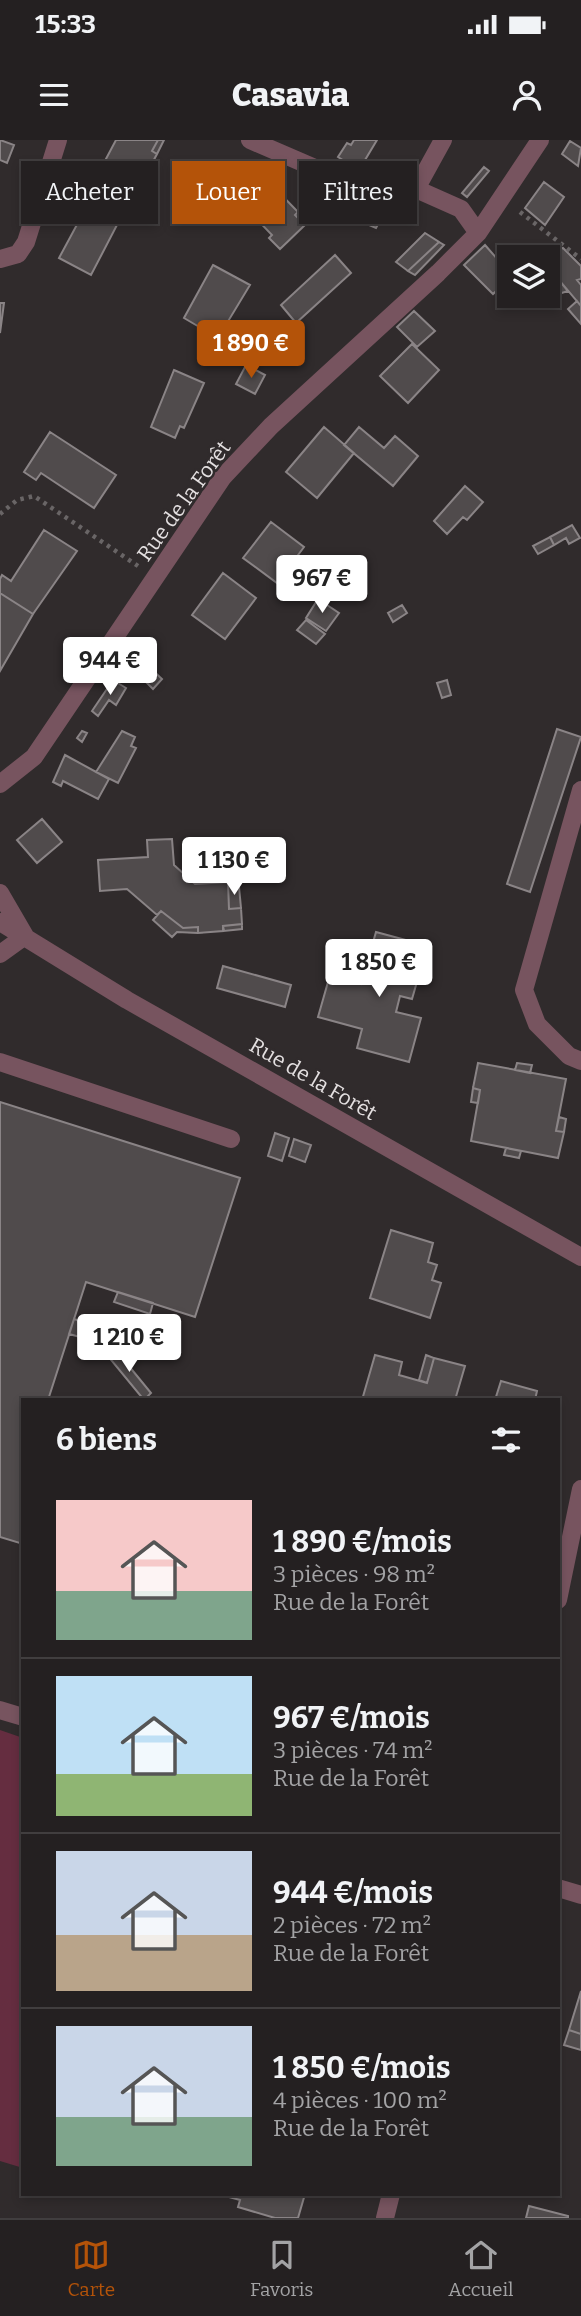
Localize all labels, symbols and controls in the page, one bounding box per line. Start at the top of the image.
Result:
text: 15:33 [35,9,96,40]
icon: menu [35,76,73,114]
text: Casavia [232,76,349,114]
icon: person [508,76,546,114]
chip: Acheter [21,161,158,224]
chip: Louer [172,161,285,224]
chip: Filtres [299,161,417,224]
map controls [497,245,560,308]
button: layers [497,245,560,308]
pin: 1 890 € [186,320,316,380]
text: 1 890 € [213,329,289,357]
street label: Rue de la Forêt [132,435,237,566]
pin: 967 € [273,556,371,615]
text: 967 € [292,564,352,592]
pin: 944 € [61,638,159,697]
text: 944 € [79,646,141,674]
pin: 1 130 € [169,838,299,897]
text: 1 130 € [198,846,270,874]
pin: 1 850 € [314,940,444,999]
text: 1 850 € [341,948,417,976]
street label: Rue de la Forêt [245,1032,382,1126]
pin: 1 210 € [64,1314,194,1374]
text: 1 210 € [93,1323,165,1351]
icon: filters [487,1421,525,1459]
text: 6 biens [56,1422,157,1458]
text: 1 890 €/mois [273,1524,452,1560]
icon: home [112,1528,196,1612]
text: 3 pièces · 98 m² [273,1560,435,1588]
text: Rue de la Forêt [273,1588,429,1616]
text: 967 €/mois [273,1700,430,1736]
icon: home [112,1704,196,1788]
text: 3 pièces · 74 m² [273,1736,432,1764]
text: Rue de la Forêt [273,1764,429,1792]
text: 944 €/mois [273,1875,433,1911]
icon: home [112,1879,196,1963]
text: 2 pièces · 72 m² [273,1911,431,1939]
text: Rue de la Forêt [273,1939,429,1967]
text: 1 850 €/mois [273,2050,450,2086]
icon: home [112,2054,196,2138]
text: 4 pièces · 100 m² [273,2086,447,2114]
text: Rue de la Forêt [273,2114,429,2142]
tab: Carte [67,2236,115,2301]
tab: Favoris [250,2236,313,2301]
tab: Accueil [448,2236,514,2301]

